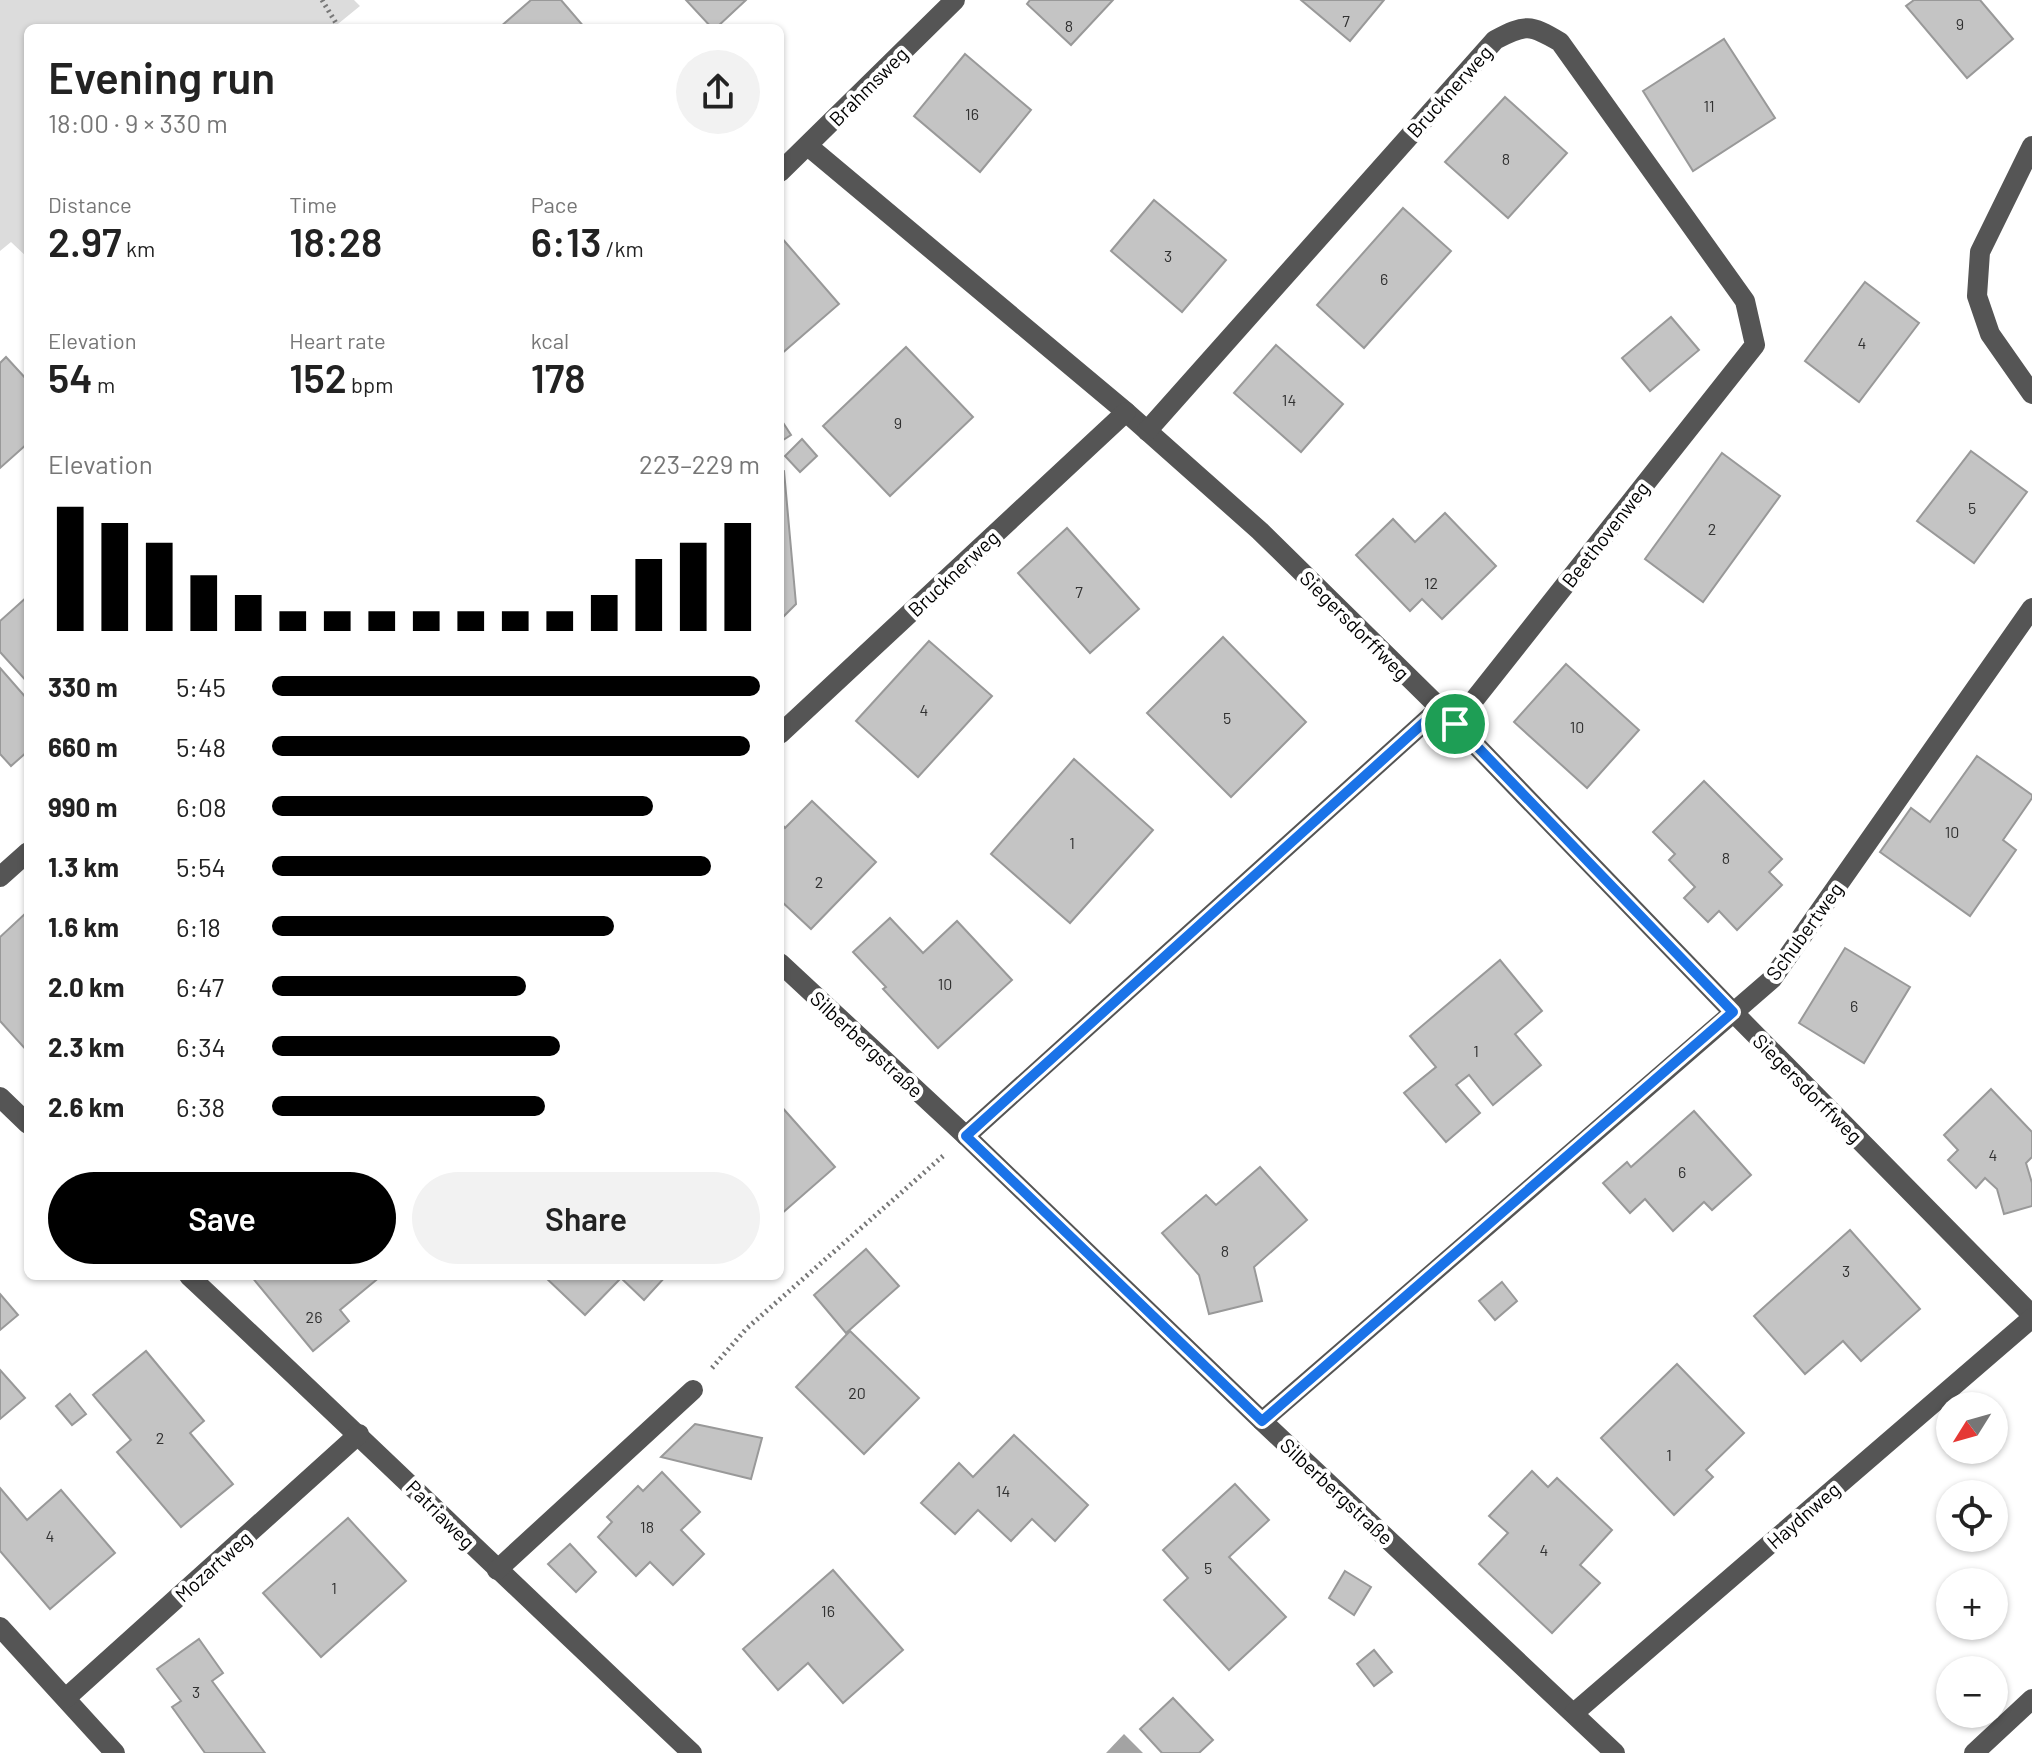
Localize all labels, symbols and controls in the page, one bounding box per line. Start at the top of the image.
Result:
house number: 7 [1342,11,1350,30]
house number: 9 [1956,14,1964,33]
house number: 8 [1065,16,1073,35]
street label: Brucknerweg [1401,40,1497,142]
street label: Brahmsweg [824,42,912,130]
text: Evening run [48,50,275,103]
button: share [676,50,760,134]
house number: 11 [1703,96,1715,115]
house number: 16 [965,104,979,123]
text: 18:00 · 9 × 330 m [48,107,228,138]
house number: 8 [1502,149,1510,168]
text: Distance [48,191,132,217]
text: Time [289,191,337,217]
text: Pace [531,191,578,217]
text: 2.97 [48,217,122,265]
text: 18:28 [289,217,382,265]
text: 6:13 [531,217,601,265]
text: km [122,235,155,261]
text: /km [601,235,644,261]
house number: 3 [1164,246,1172,265]
house number: 6 [1380,269,1388,288]
text: Elevation [48,327,137,353]
text: Heart rate [289,327,386,353]
text: kcal [531,327,569,353]
house number: 4 [1858,333,1866,352]
text: 54 [48,353,93,401]
text: 152 [289,353,347,401]
text: 178 [531,353,586,401]
text: m [93,371,115,397]
text: bpm [347,371,393,397]
house number: 14 [1282,390,1296,409]
house number: 9 [894,413,902,432]
text: Elevation [48,448,153,479]
text: 223–229 m [639,448,760,479]
street label: Beethovenweg [1556,476,1654,592]
house number: 5 [1968,498,1976,517]
house number: 2 [1708,519,1716,538]
street label: Brucknerweg [903,525,1003,621]
street label: Siegersdorffweg [1295,565,1415,685]
house number: 12 [1424,573,1438,592]
house number: 7 [1075,582,1083,601]
text: 330 m [48,671,118,702]
text: 5:45 [176,671,226,702]
pin [1421,690,1489,758]
house number: 4 [920,700,928,719]
icon: arrive [1433,702,1477,746]
house number: 5 [1223,708,1231,727]
house number: 10 [1570,717,1584,736]
text: 660 m [48,731,118,762]
text: 5:48 [176,731,226,762]
text: 990 m [48,791,117,822]
text: 6:08 [176,791,226,822]
house number: 10 [1945,822,1959,841]
house number: 1 [1069,833,1075,852]
house number: 8 [1722,848,1730,867]
text: 1.3 km [48,851,119,882]
text: 5:54 [176,851,226,882]
house number: 2 [815,872,823,891]
street label: Schubertweg [1760,877,1848,985]
text: 1.6 km [48,911,119,942]
text: 6:18 [176,911,221,942]
text: 2.0 km [48,971,125,1002]
text: 6:47 [176,971,224,1002]
house number: 10 [938,974,952,993]
street label: Silberbergstraße [806,986,928,1102]
house number: 6 [1850,996,1858,1015]
street label: Siegersdorffweg [1748,1028,1868,1148]
text: 2.3 km [48,1031,124,1062]
text: 6:34 [176,1031,226,1062]
house number: 1 [1473,1041,1479,1060]
text: 2.6 km [48,1091,124,1122]
text: 6:38 [176,1091,225,1122]
house number: 4 [1989,1145,1997,1164]
house number: 6 [1678,1162,1686,1181]
button: Save [48,1172,396,1264]
button: Share [412,1172,760,1264]
house number: 8 [1221,1241,1229,1260]
house number: 3 [1842,1261,1850,1280]
house number: 26 [306,1307,322,1326]
house number: 20 [848,1383,866,1402]
north arrow [1936,1392,2008,1464]
map controls [1936,1392,2008,1728]
house number: 2 [156,1428,164,1447]
street label: Silberbergstraße [1276,1433,1398,1549]
house number: 1 [1666,1445,1672,1464]
street label: Patriaweg [402,1475,480,1553]
street label: Haydnweg [1762,1477,1844,1553]
button: locate [1936,1480,2008,1552]
house number: 14 [996,1481,1010,1500]
house number: 18 [640,1517,654,1536]
street label: Mozartweg [170,1525,256,1607]
house number: 4 [46,1526,54,1545]
house number: 4 [1540,1540,1548,1559]
house number: 5 [1204,1558,1212,1577]
button: + [1936,1568,2008,1640]
house number: 1 [331,1578,337,1597]
house number: 16 [821,1601,835,1620]
button: − [1936,1656,2008,1728]
house number: 3 [192,1682,200,1701]

